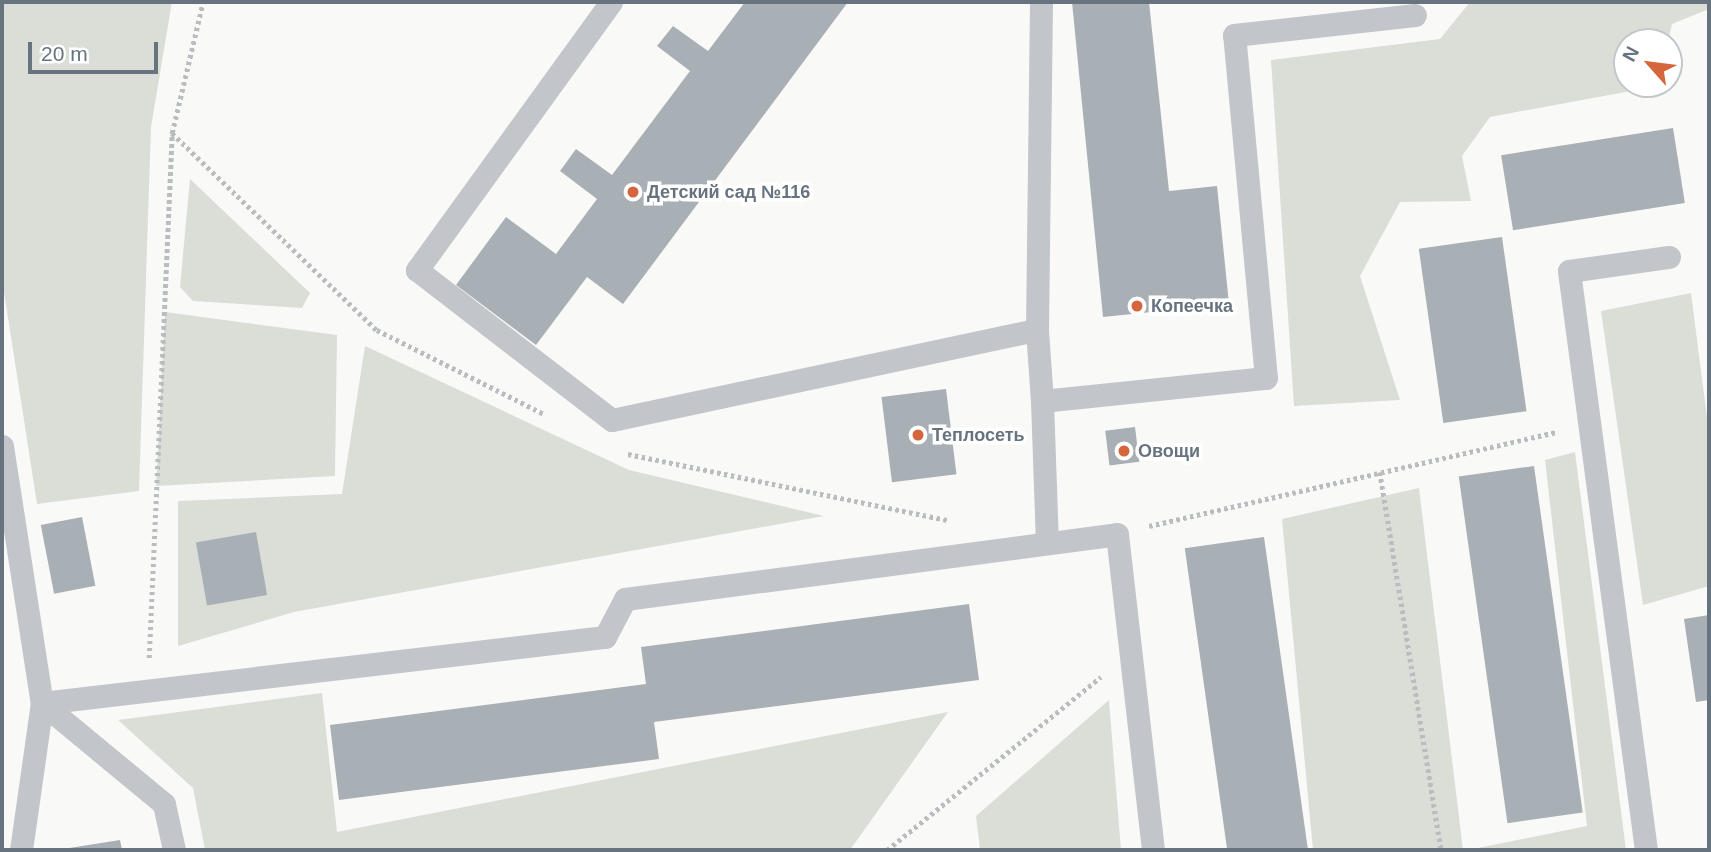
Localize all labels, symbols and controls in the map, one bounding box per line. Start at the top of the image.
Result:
scale bar [32,28,161,72]
north arrow [1613,28,1683,98]
text: 20 m [41,42,88,65]
text: N [1618,43,1643,65]
place label: Детский сад №116 [647,181,810,203]
marker: Детский сад №116 [625,184,641,200]
place label: Копеечка [1151,295,1233,317]
marker: Копеечка [1129,298,1145,314]
place label: Теплосеть [932,424,1025,446]
marker: Теплосеть [910,427,926,443]
place label: Овощи [1138,440,1200,462]
marker: Овощи [1116,443,1132,459]

